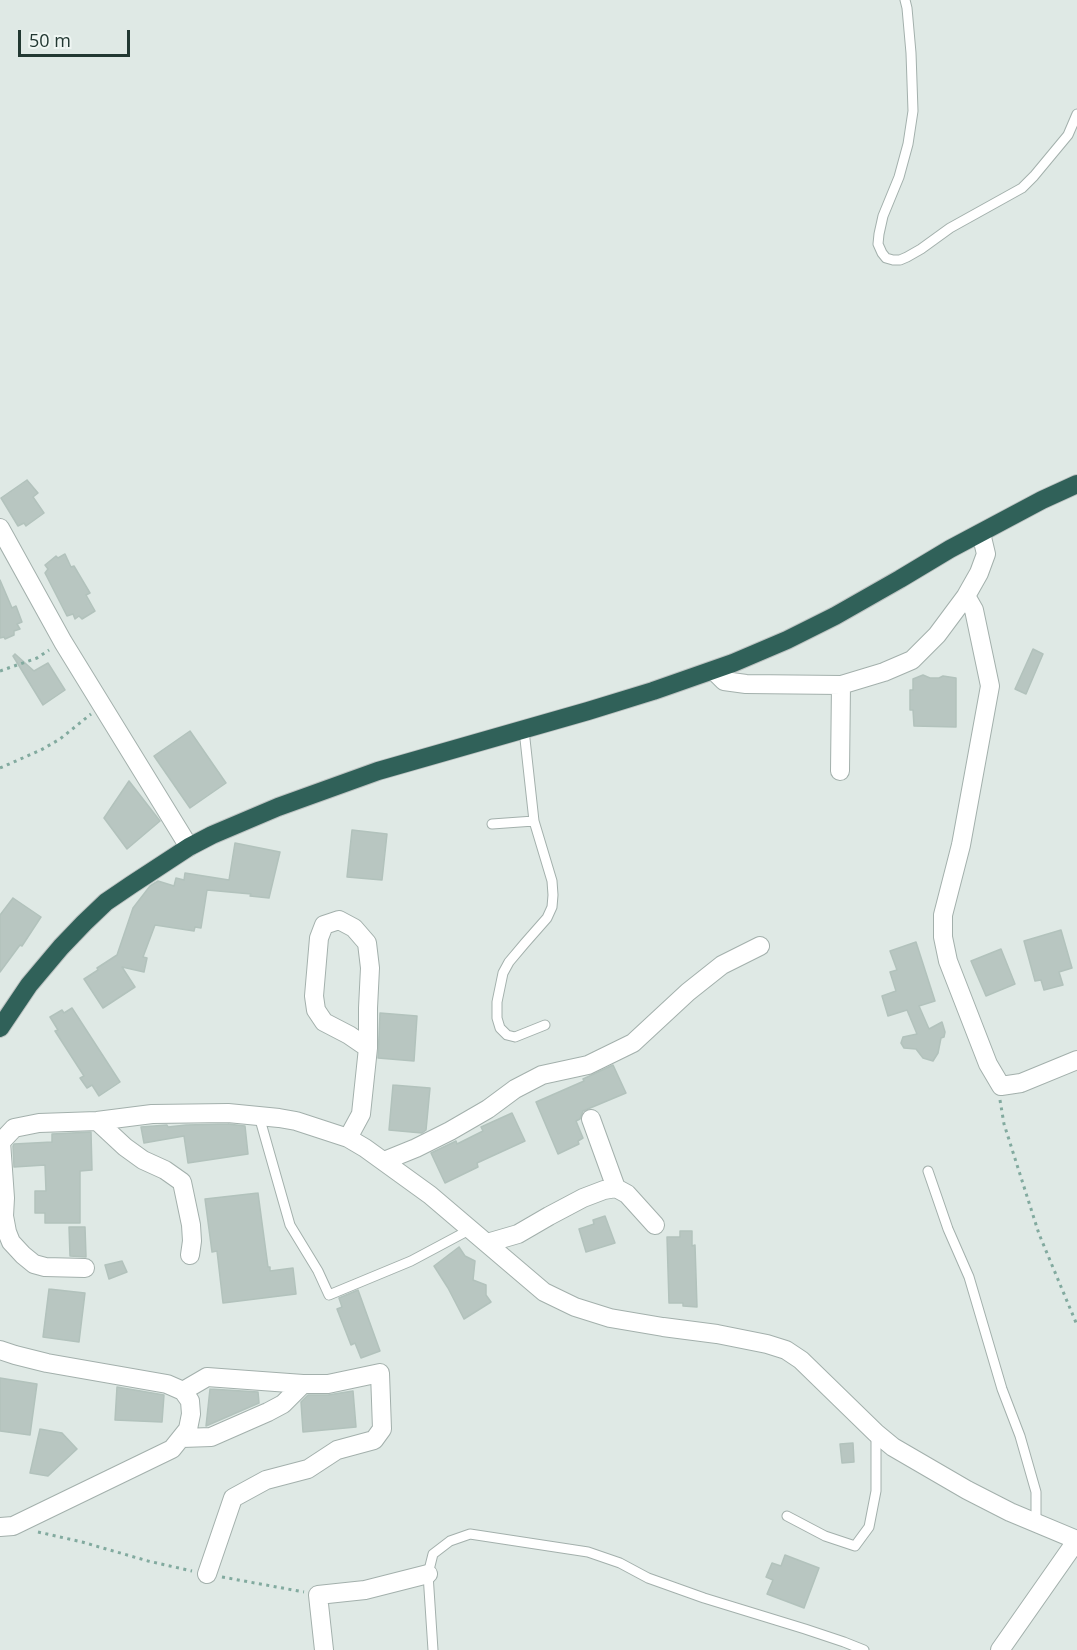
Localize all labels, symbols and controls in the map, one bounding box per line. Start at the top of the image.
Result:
scale bar [21,18,134,56]
text: 50 m [29,28,71,52]

